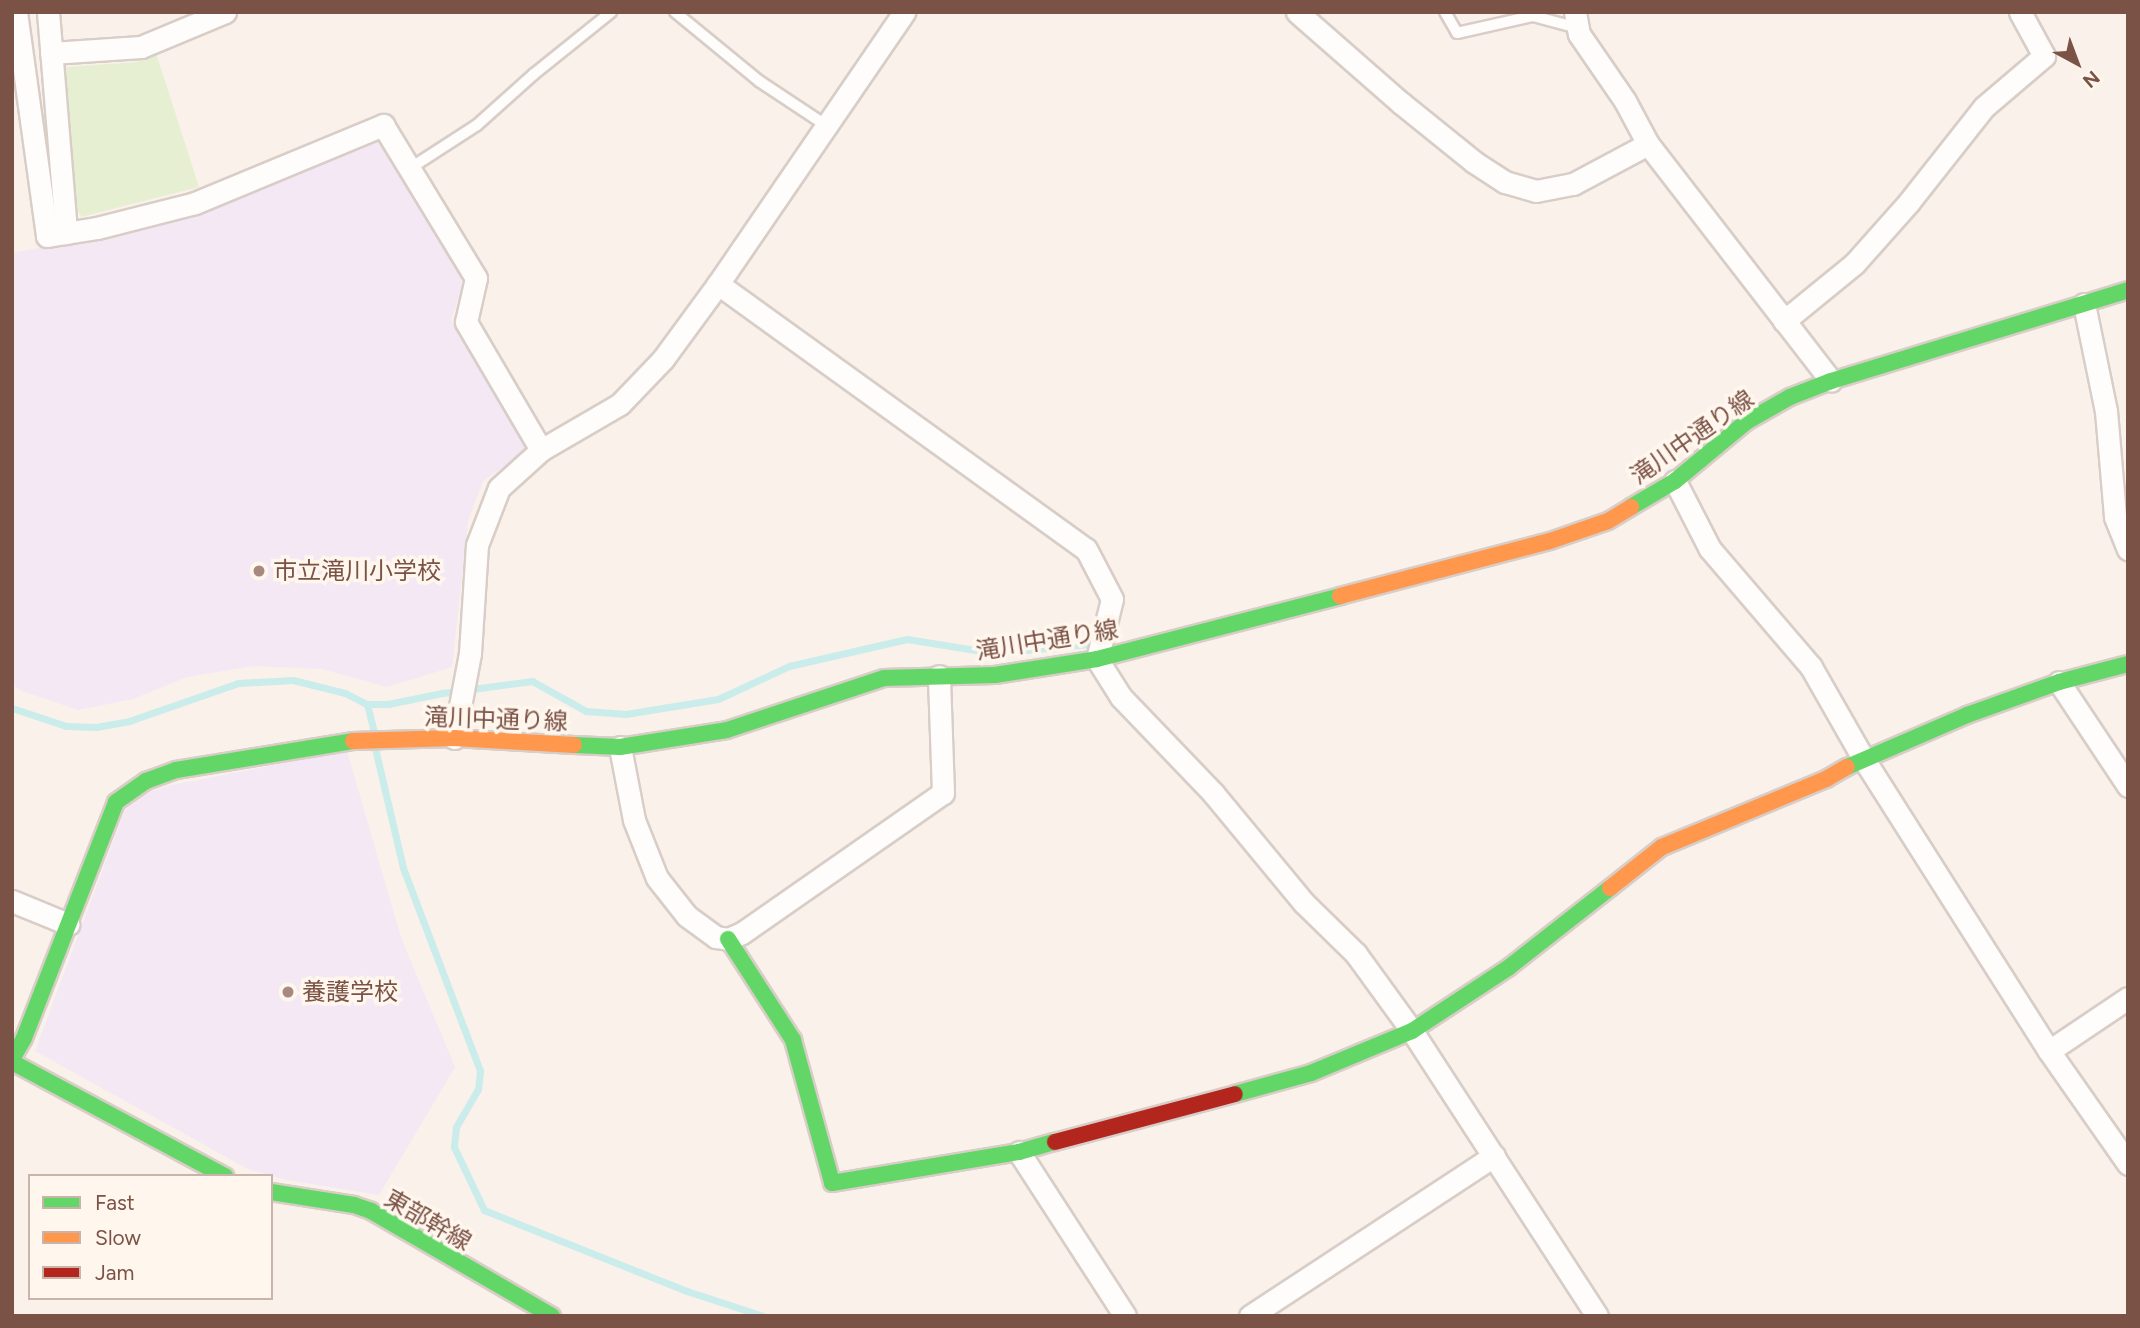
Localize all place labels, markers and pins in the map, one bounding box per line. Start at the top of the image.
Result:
place label: 市立滝川小学校 [273,557,441,585]
marker: 市立滝川小学校 [251,563,267,579]
place label: 養護学校 [302,978,398,1006]
marker: 養護学校 [280,984,296,1000]

